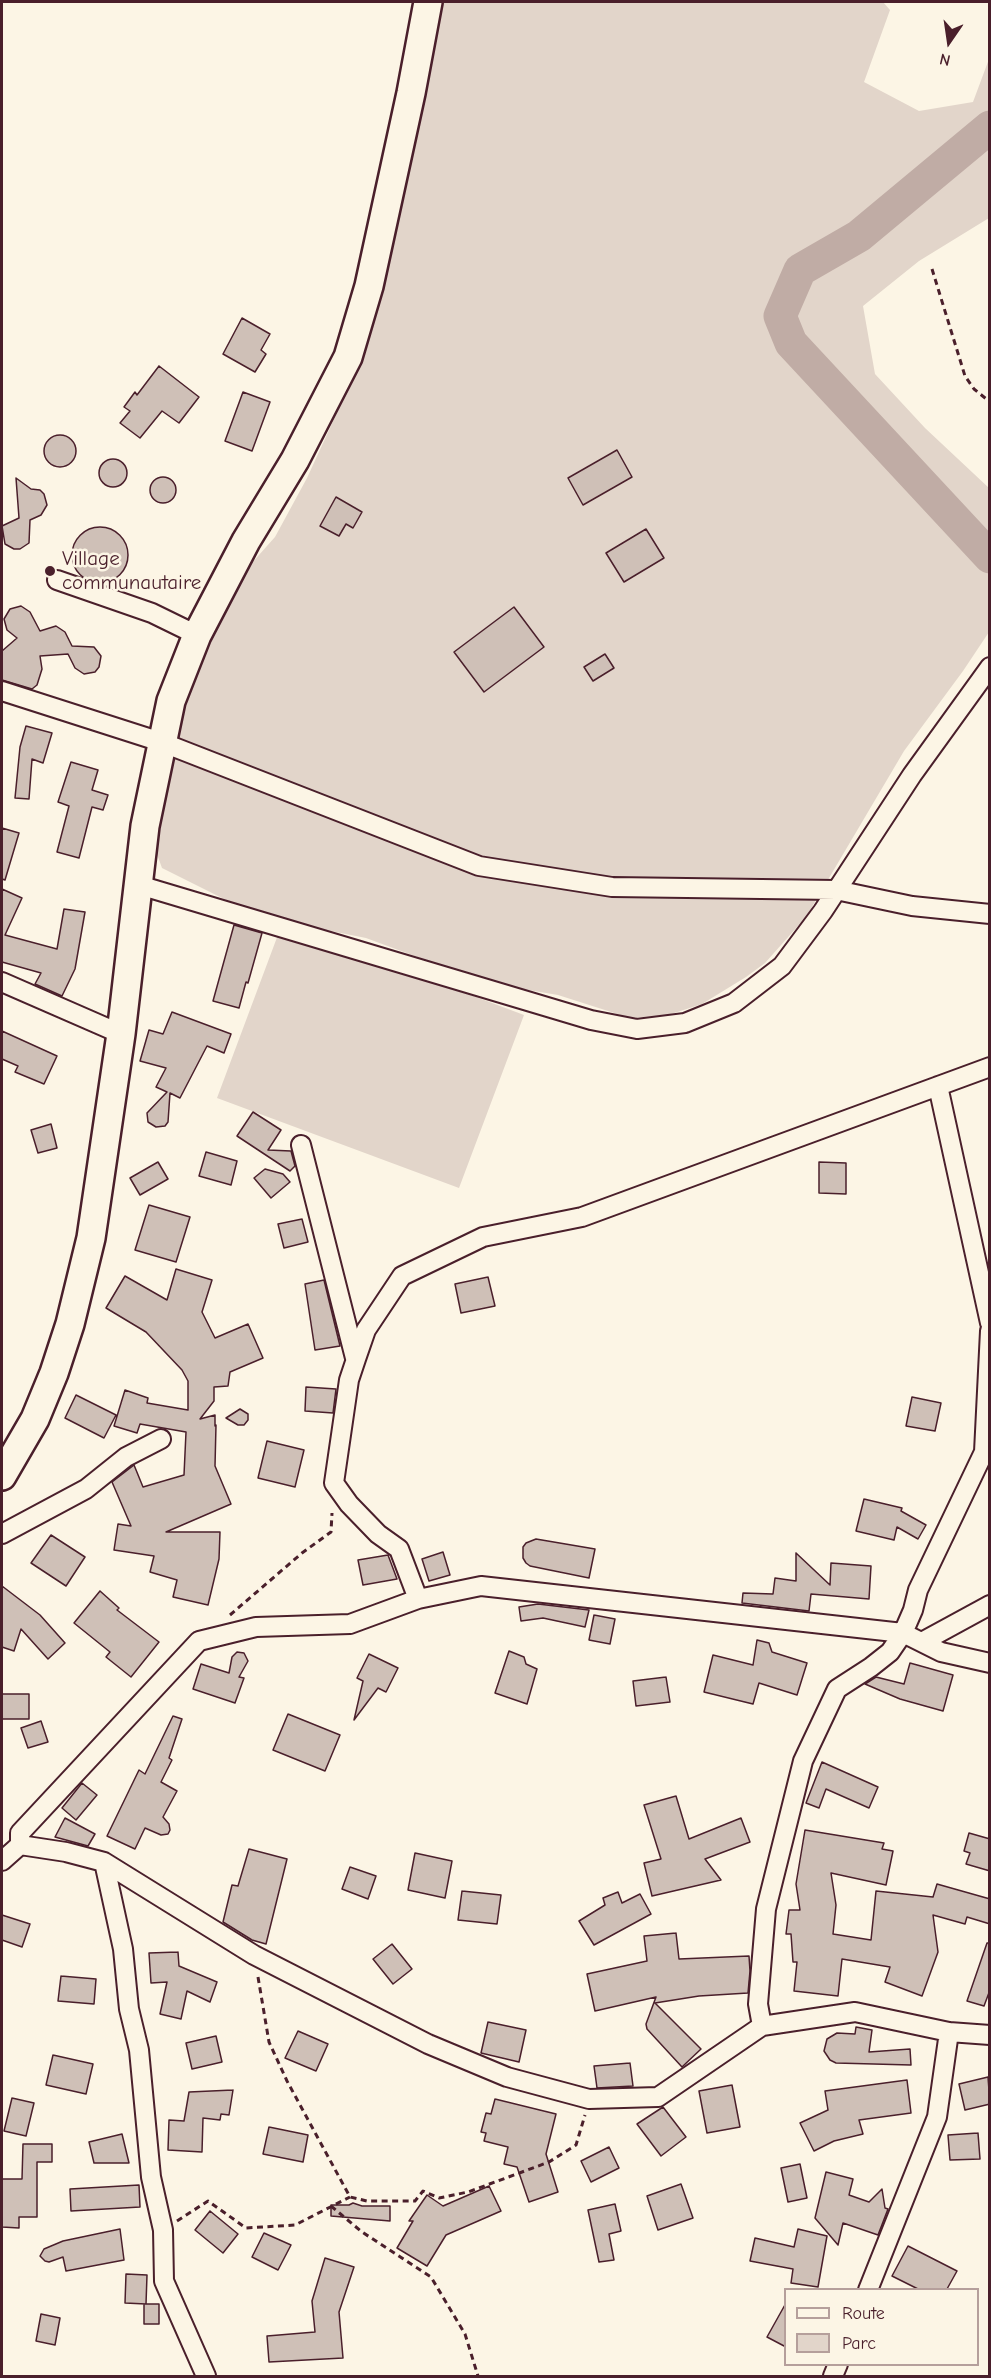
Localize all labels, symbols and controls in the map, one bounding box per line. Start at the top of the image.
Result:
north arrow [919,12,979,72]
text: N [938,50,952,69]
place label: Village communautaire [62,546,201,596]
marker: Village communautaire [43,564,57,578]
legend [784,2288,979,2366]
text: Route [842,2303,885,2324]
text: Parc [842,2333,876,2354]

